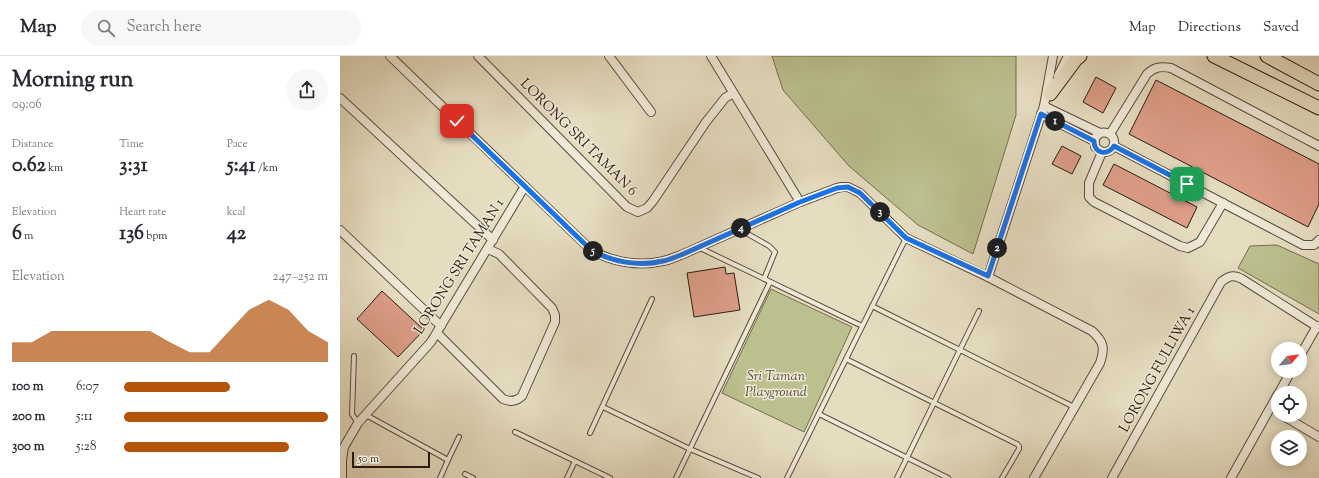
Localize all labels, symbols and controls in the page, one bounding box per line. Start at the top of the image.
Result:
search box [81,10,361,46]
text: Map [20,14,57,41]
icon: search [95,17,117,39]
text: Search here [127,17,202,38]
text: Map [1129,18,1156,38]
text: Directions [1178,18,1241,38]
text: Saved [1263,18,1299,38]
text: Morning run [12,65,134,97]
button: share [286,69,328,111]
street label: LORONG SRI TAMAN 6 [515,75,641,201]
text: 09:06 [12,96,42,114]
pin [440,104,474,138]
icon: check [446,110,468,132]
pin: 1 [1045,111,1065,131]
text: 1 [1053,113,1057,129]
text: Distance [12,136,53,152]
text: Time [119,136,144,152]
text: Pace [227,136,248,152]
text: 0.62 [12,152,46,181]
text: 3:31 [119,152,148,181]
text: 5:41 [227,152,256,181]
text: km [46,160,63,176]
text: /km [256,160,278,176]
pin [1170,167,1204,201]
icon: arrive [1176,173,1198,195]
street label: LORONG SRI TAMAN 1 [410,195,510,339]
pin: 3 [870,202,890,222]
text: Elevation [12,204,57,220]
text: Heart rate [119,204,166,220]
text: kcal [227,204,246,220]
text: 3 [878,204,882,220]
pin: 4 [731,218,751,238]
text: 6 [12,220,22,249]
text: 136 [119,220,144,249]
text: 42 [227,220,246,249]
text: 4 [738,220,744,236]
text: m [22,228,33,244]
text: bpm [144,228,167,244]
pin: 2 [987,238,1007,258]
text: 2 [994,240,1000,256]
pin: 5 [583,241,603,261]
text: 5 [591,243,595,259]
text: Elevation [12,268,65,286]
text: 247–252 m [273,268,328,286]
street label: LORONG FULLIWA 1 [1115,303,1201,436]
north arrow [1271,342,1307,378]
map controls [1271,342,1307,466]
park label: Sri Taman Playground [745,367,807,403]
text: 100 m [12,378,44,396]
text: 6:07 [76,378,99,396]
button: locate [1271,386,1307,422]
text: 200 m [12,408,45,426]
text: 5:11 [76,408,93,426]
button: layers [1271,430,1307,466]
text: 300 m [12,438,44,456]
text: 5:28 [76,438,96,456]
scale bar [352,450,430,469]
text: 50 m [358,451,379,467]

